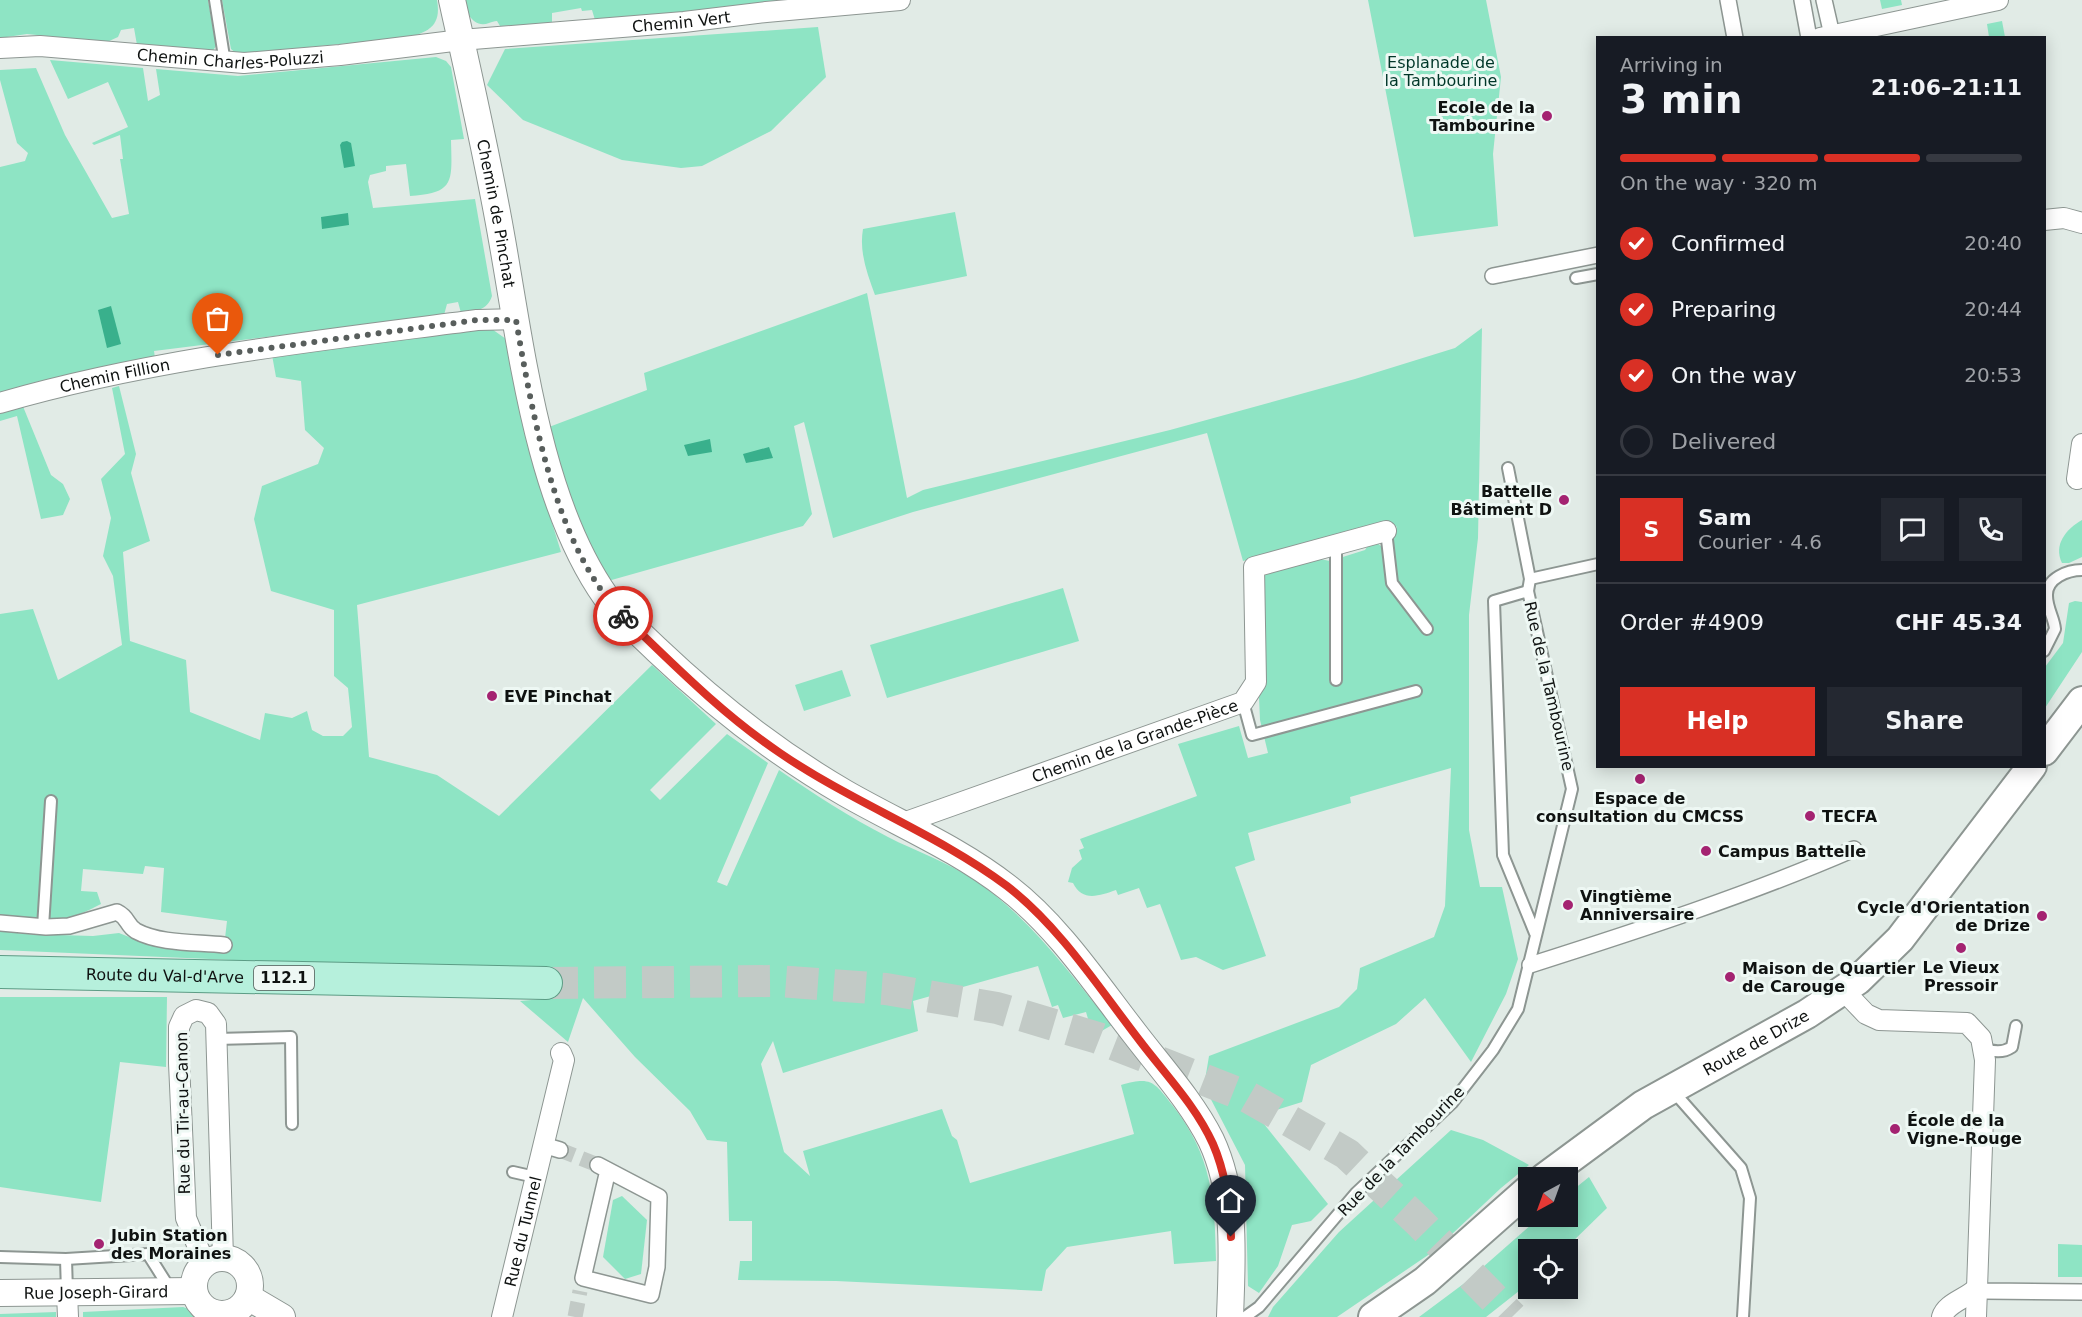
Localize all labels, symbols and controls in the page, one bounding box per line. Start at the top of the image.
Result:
street label: Chemin Vert [631,7,731,36]
street label: Chemin Charles-Poluzzi [136,45,324,73]
park label: Esplanade de la Tambourine [1385,53,1497,90]
text: Arriving in [1620,53,1723,77]
text: 21:06–21:11 [1871,75,2022,100]
text: 3 min [1620,77,1742,122]
place label: Ecole de la Tambourine [1429,98,1535,135]
marker: Ecole de la Tambourine [1540,109,1554,123]
street label: Chemin de Pinchat [473,137,519,289]
text: On the way · 320 m [1620,171,1818,195]
icon: check [1620,227,1653,260]
text: Confirmed [1671,231,1785,256]
text: 20:40 [1964,231,2022,255]
pin [192,293,243,355]
icon: check [1620,293,1653,326]
text: Preparing [1671,297,1777,322]
text: 20:44 [1964,297,2022,321]
icon: bag [201,302,234,335]
street label: Chemin Fillion [58,354,171,396]
icon: check [1620,359,1653,392]
text: On the way [1671,363,1797,388]
text: 20:53 [1964,363,2022,387]
text: Delivered [1671,429,1776,454]
place label: Battelle Bâtiment D [1450,482,1552,519]
marker: Battelle Bâtiment D [1557,493,1571,507]
button: chat [1881,498,1944,561]
button: phone [1959,498,2022,561]
text: Sam [1698,505,1752,530]
text: S [1644,517,1659,542]
text: Courier · 4.6 [1698,530,1822,554]
courier [593,586,653,646]
street label: Rue de la Tambourine [1520,599,1578,773]
icon: bike [607,600,640,633]
text: Order #4909 [1620,610,1764,635]
text: CHF 45.34 [1895,610,2022,635]
place label: EVE Pinchat [504,687,612,706]
button: Help [1620,687,1815,756]
button: Share [1827,687,2022,756]
marker: EVE Pinchat [485,689,499,703]
street label: Chemin de la Grande-Pièce [1029,695,1241,786]
marker: Espace de consultation du CMCSS [1633,772,1647,786]
place label: Espace de consultation du CMCSS [1536,789,1744,826]
place label: TECFA [1822,807,1878,826]
marker: TECFA [1803,809,1817,823]
place label: Campus Battelle [1718,842,1866,861]
marker: Campus Battelle [1699,844,1713,858]
place label: Vingtième Anniversaire [1580,887,1695,924]
marker: Vingtième Anniversaire [1561,898,1575,912]
place label: Cycle d'Orientation de Drize [1857,898,2030,935]
marker: Cycle d'Orientation de Drize [2035,909,2049,923]
marker: Le Vieux Pressoir [1954,941,1968,955]
place label: Le Vieux Pressoir [1923,958,2000,995]
place label: Maison de Quartier de Carouge [1742,959,1915,996]
street label: Route du Val-d'Arve [86,964,244,986]
road number: 112.1 [254,966,314,990]
marker: Maison de Quartier de Carouge [1723,970,1737,984]
street label: Route de Drize [1699,1005,1812,1079]
street label: Rue du Tir-au-Canon [172,1032,194,1194]
street label: Rue de la Tambourine [1334,1082,1468,1220]
place label: École de la Vigne-Rouge [1907,1111,2022,1148]
marker: École de la Vigne-Rouge [1888,1122,1902,1136]
north arrow [1518,1167,1578,1227]
map controls [1518,1167,1578,1299]
street label: Rue du Tunnel [500,1174,545,1289]
pin [1205,1175,1256,1237]
icon: home [1214,1184,1247,1217]
place label: Jubin Station des Moraines [110,1226,231,1263]
marker: Jubin Station des Moraines [92,1237,106,1251]
button: locate [1518,1239,1578,1299]
street label: Rue Joseph-Girard [24,1282,168,1302]

